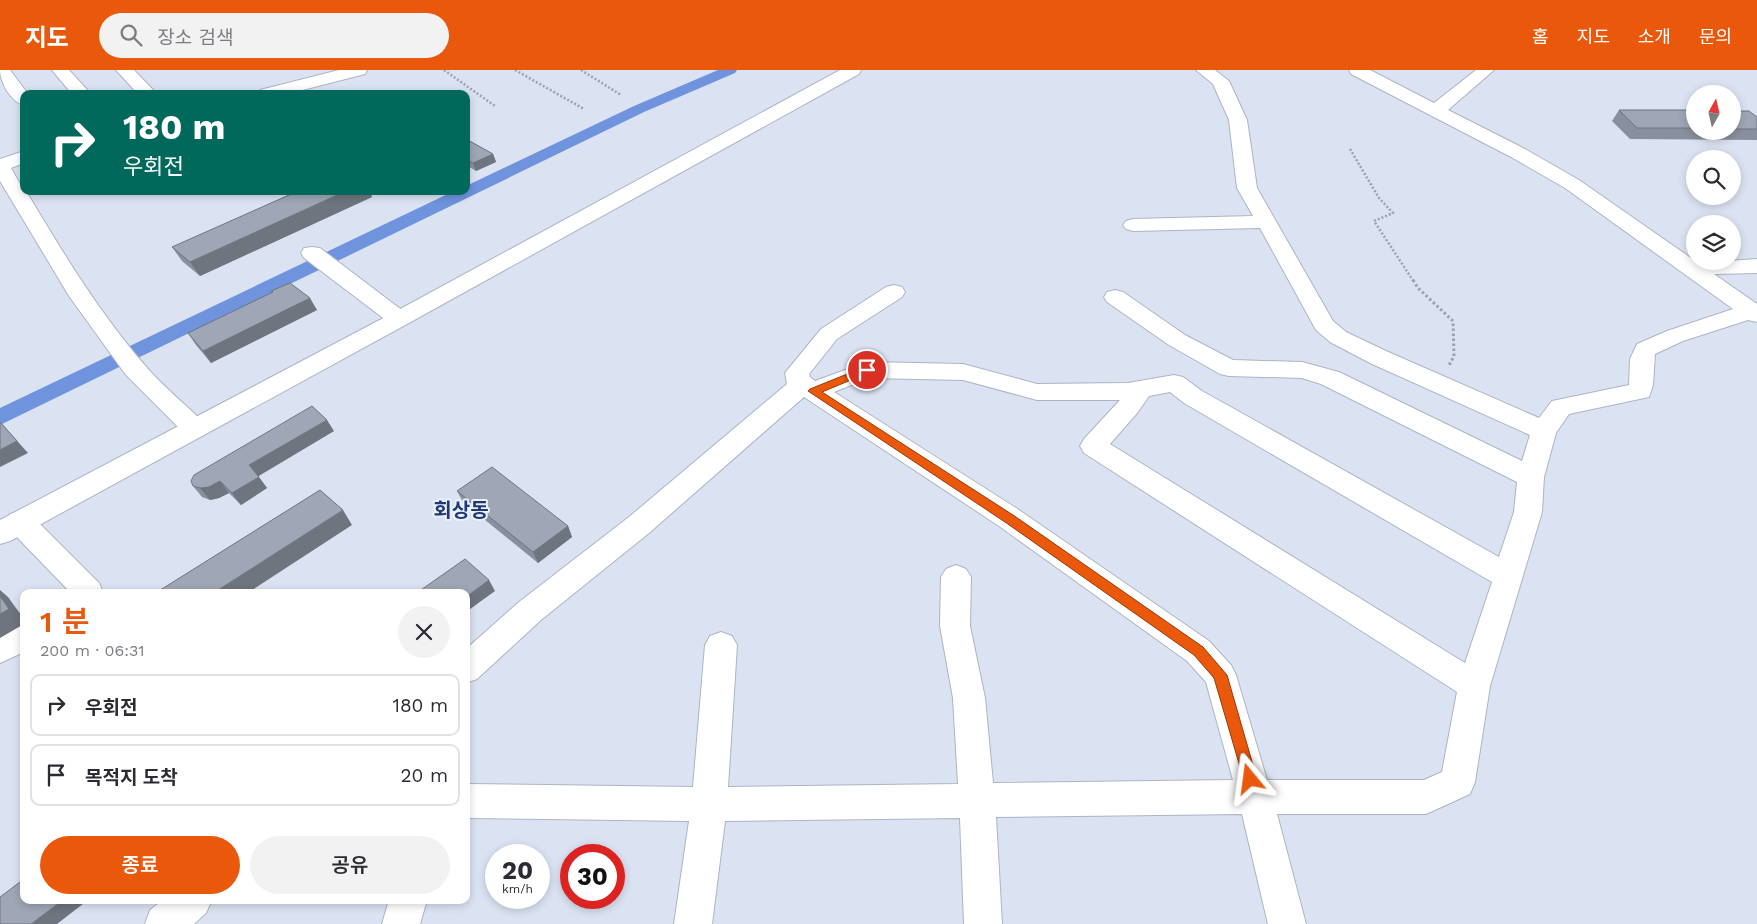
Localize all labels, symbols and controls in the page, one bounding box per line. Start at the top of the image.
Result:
search box [99,13,449,58]
icon: search [117,21,145,49]
text: 지도 [25,24,69,52]
text: 장소 검색 [157,26,234,49]
text: 홈 [1532,26,1549,47]
text: 지도 [1577,26,1610,47]
text: 소개 [1638,26,1671,47]
text: 문의 [1699,26,1732,47]
north arrow [1686,85,1741,140]
map controls [1686,85,1741,270]
text: 180 m [123,106,226,148]
icon: right [40,110,105,175]
button: search [1686,150,1741,205]
text: 우회전 [123,154,184,179]
button: layers [1686,215,1741,270]
pin [846,349,888,391]
icon: arrive [853,356,881,384]
district label: 회상동 [433,498,489,522]
text: 1 분 [40,604,89,639]
button: close [398,606,450,658]
text: 200 m · 06:31 [40,641,144,660]
icon: right [42,691,70,719]
text: 180 m [392,694,448,717]
text: 우회전 [85,696,137,719]
position arrow [1223,752,1275,804]
icon: arrive [42,761,70,789]
text: 20 m [401,764,448,787]
text: 목적지 도착 [85,766,178,789]
button: 종료 [40,836,240,894]
button: 공유 [250,836,450,894]
speed limit sign: 30 [560,844,625,909]
text: 20 [502,856,533,885]
text: km/h [502,882,533,896]

